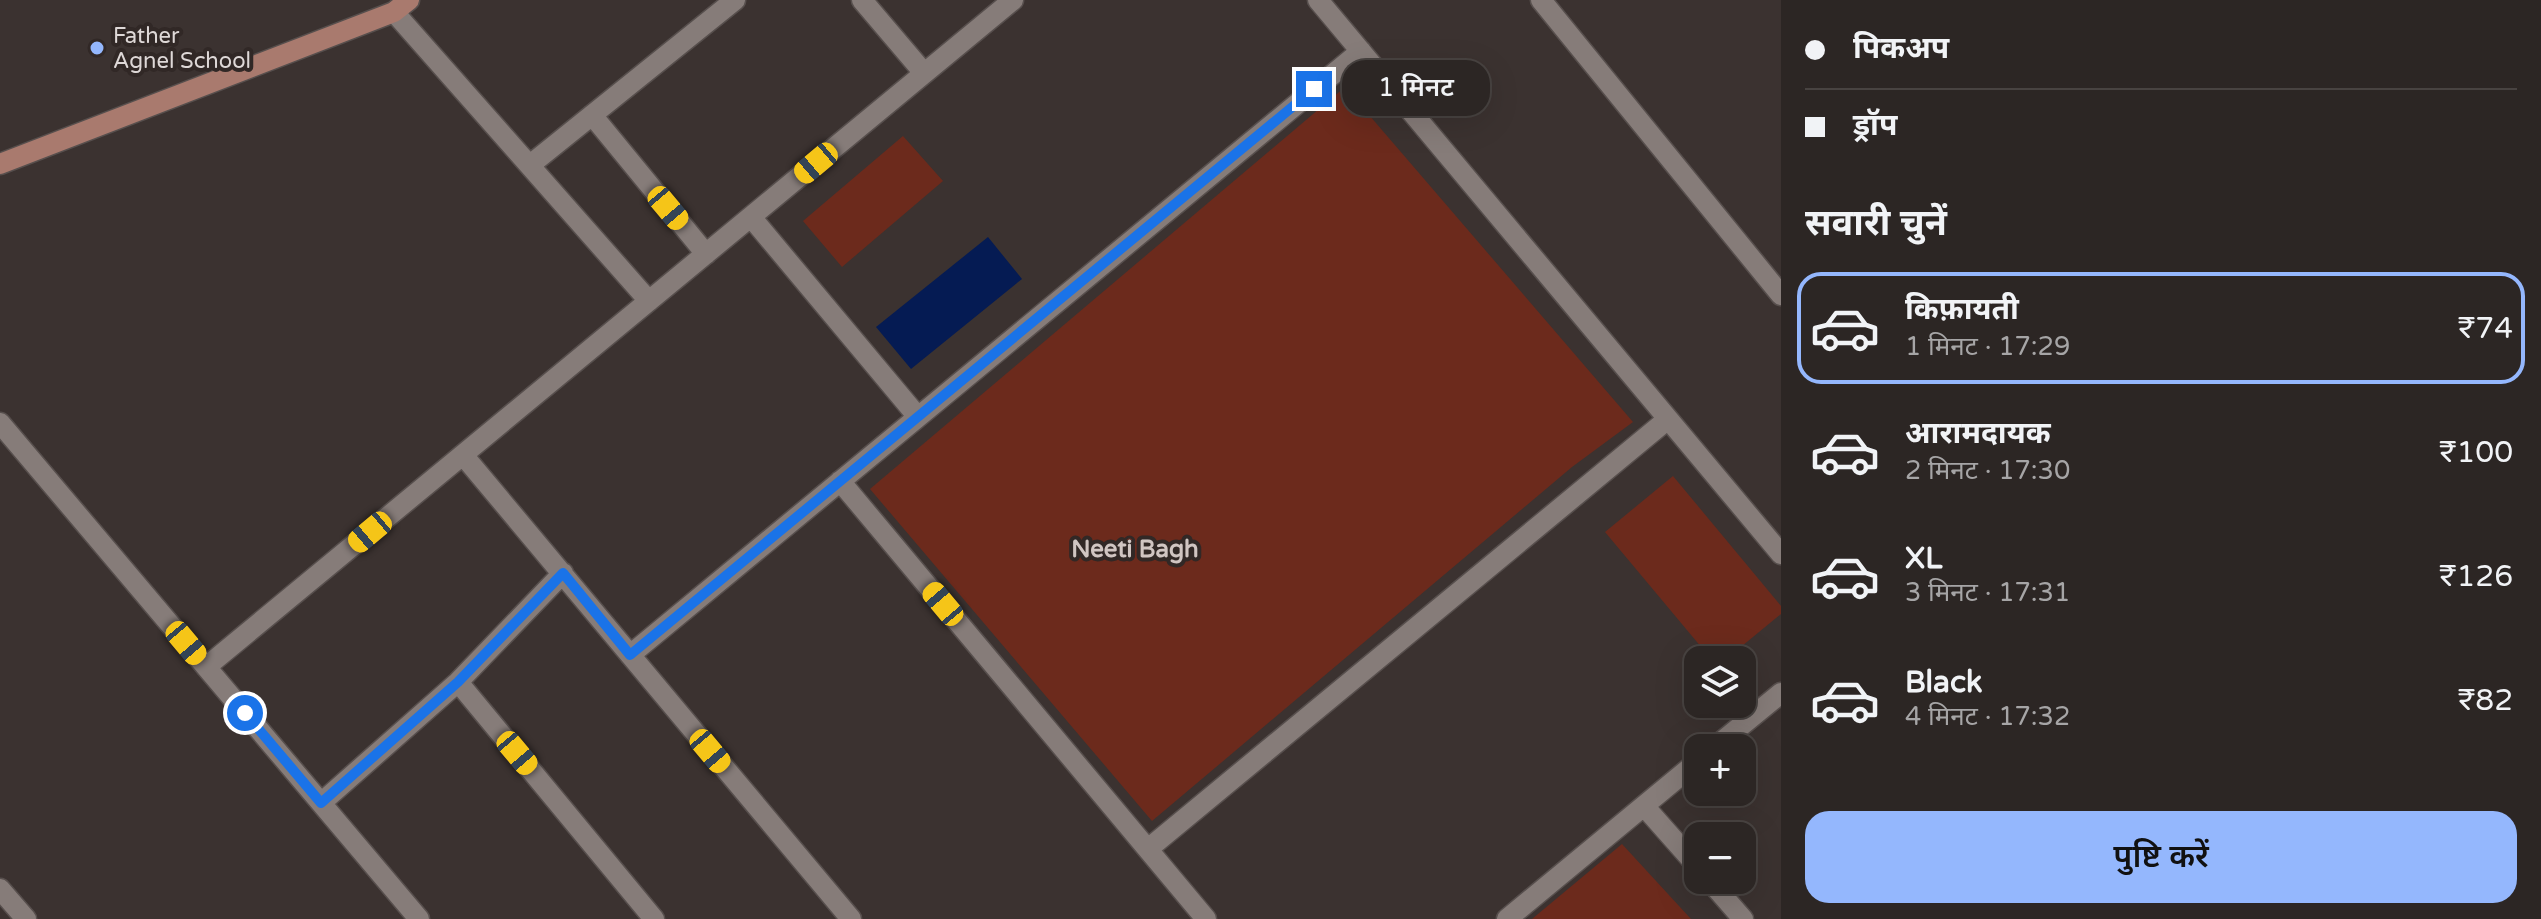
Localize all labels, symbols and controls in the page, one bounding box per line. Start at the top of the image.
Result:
place label: Father Agnel School [113,23,251,74]
text: पिकअप [1853,30,1949,67]
marker: Father Agnel School [88,39,106,57]
callout: 1 मिनट [1342,61,1490,117]
route end [1296,71,1332,107]
text: 1 मिनट [1378,72,1454,103]
text: ड्रॉप [1853,107,1897,144]
car [790,138,842,188]
car [643,182,693,234]
text: सवारी चुनें [1805,202,1947,245]
text: किफ़ायती [1905,291,2019,328]
icon: car [1809,292,1881,364]
text: ₹74 [2458,310,2513,347]
text: 1 मिनट · 17:29 [1905,331,2070,362]
text: आरामदायक [1905,415,2051,452]
icon: car [1809,416,1881,488]
text: ₹100 [2439,434,2513,471]
text: 2 मिनट · 17:30 [1905,455,2070,486]
car [344,507,396,557]
district label: Neeti Bagh [1071,535,1199,564]
icon: car [1809,540,1881,612]
text: XL [1905,540,1942,577]
text: ₹126 [2439,558,2513,595]
text: 3 मिनट · 17:31 [1905,577,2070,608]
car [918,578,968,630]
car [161,617,211,669]
map controls [1684,646,1756,894]
button: layers [1684,646,1756,718]
icon: car [1809,664,1881,736]
text: Black [1905,664,1982,701]
text: ₹82 [2458,682,2513,719]
route start [227,695,263,731]
text: 4 मिनट · 17:32 [1905,701,2070,732]
car [685,725,735,777]
car [492,727,542,779]
button: + [1684,734,1756,806]
button: पुष्टि करें [1805,811,2517,903]
button: − [1684,822,1756,894]

